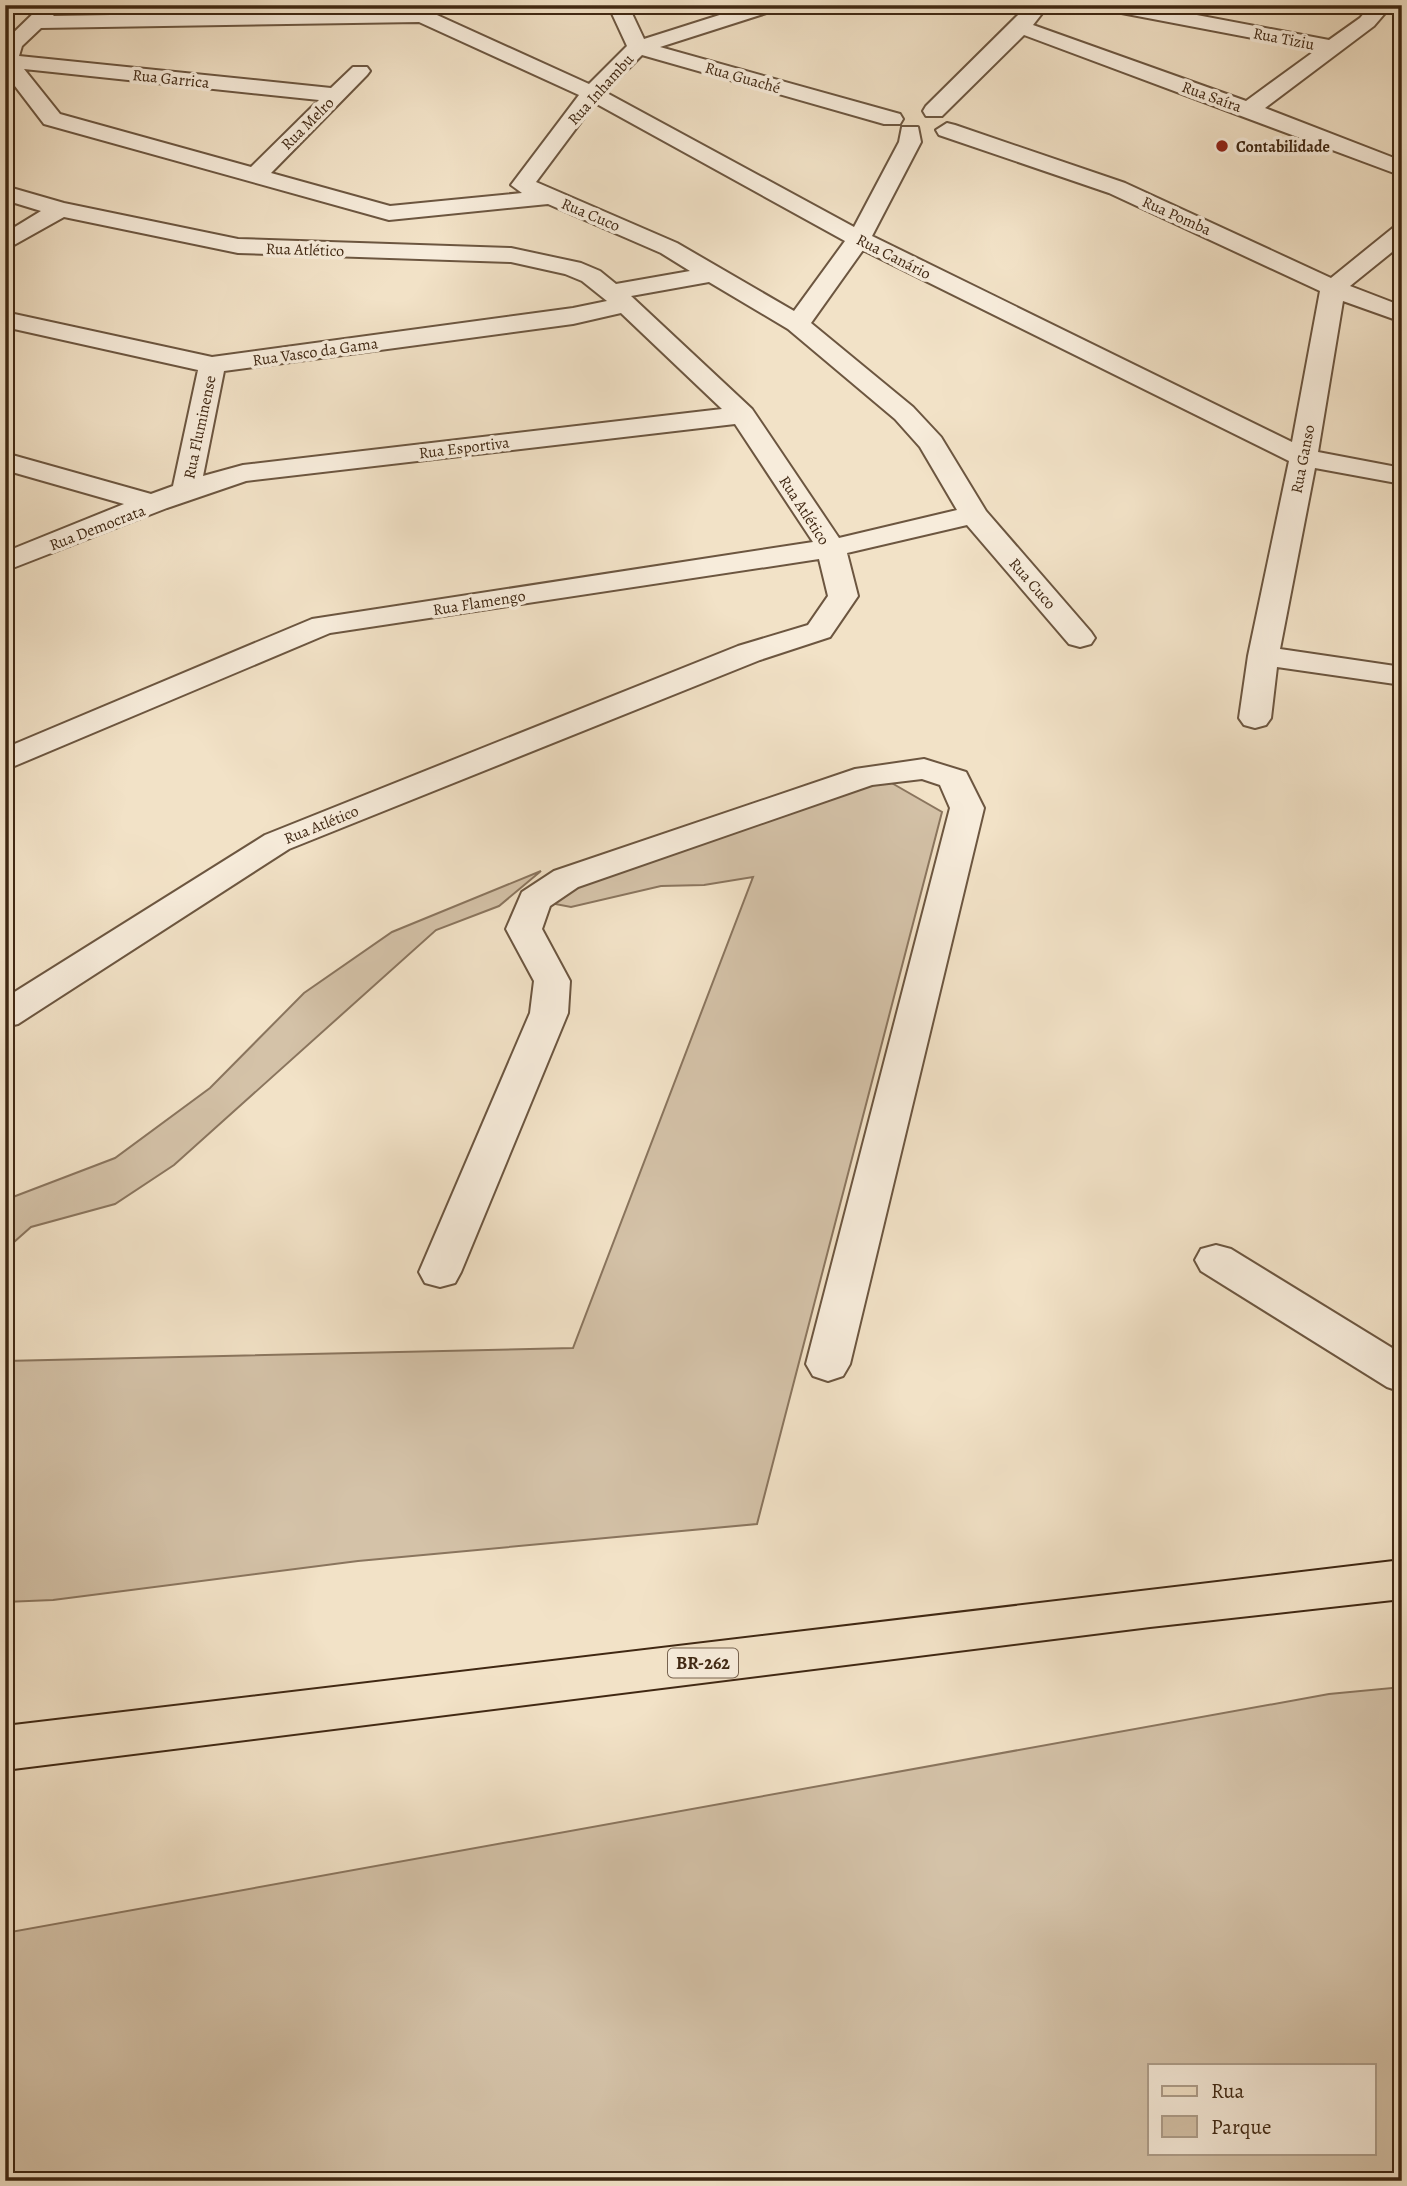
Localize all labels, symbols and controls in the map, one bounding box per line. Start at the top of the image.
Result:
street label: Rua Tiziu [1251,22,1317,56]
street label: Rua Inhambu [563,49,639,130]
street label: Rua Guaché [702,57,783,99]
street label: Rua Garrica [131,64,211,94]
street label: Rua Saíra [1179,76,1245,118]
street label: Rua Melro [276,92,339,155]
place label: Contabilidade [1236,136,1330,158]
marker: Contabilidade [1214,138,1230,154]
street label: Rua Pomba [1139,191,1215,241]
street label: Rua Cuco [558,193,623,237]
street label: Rua Canário [853,229,935,285]
street label: Rua Atlético [265,238,345,262]
street label: Rua Vasco da Gama [251,332,380,372]
street label: Rua Fluminense [178,373,222,481]
street label: Rua Ganso [1286,423,1320,496]
street label: Rua Esportiva [418,431,511,464]
street label: Rua Atlético [774,472,835,550]
street label: Rua Democrata [46,499,149,556]
street label: Rua Cuco [1004,553,1061,614]
street label: Rua Flamengo [431,585,527,621]
street label: Rua Atlético [281,800,362,850]
road number: BR-262 [668,1648,738,1678]
legend [1148,2064,1376,2154]
text: Rua [1211,2077,1245,2105]
text: Parque [1211,2113,1271,2141]

